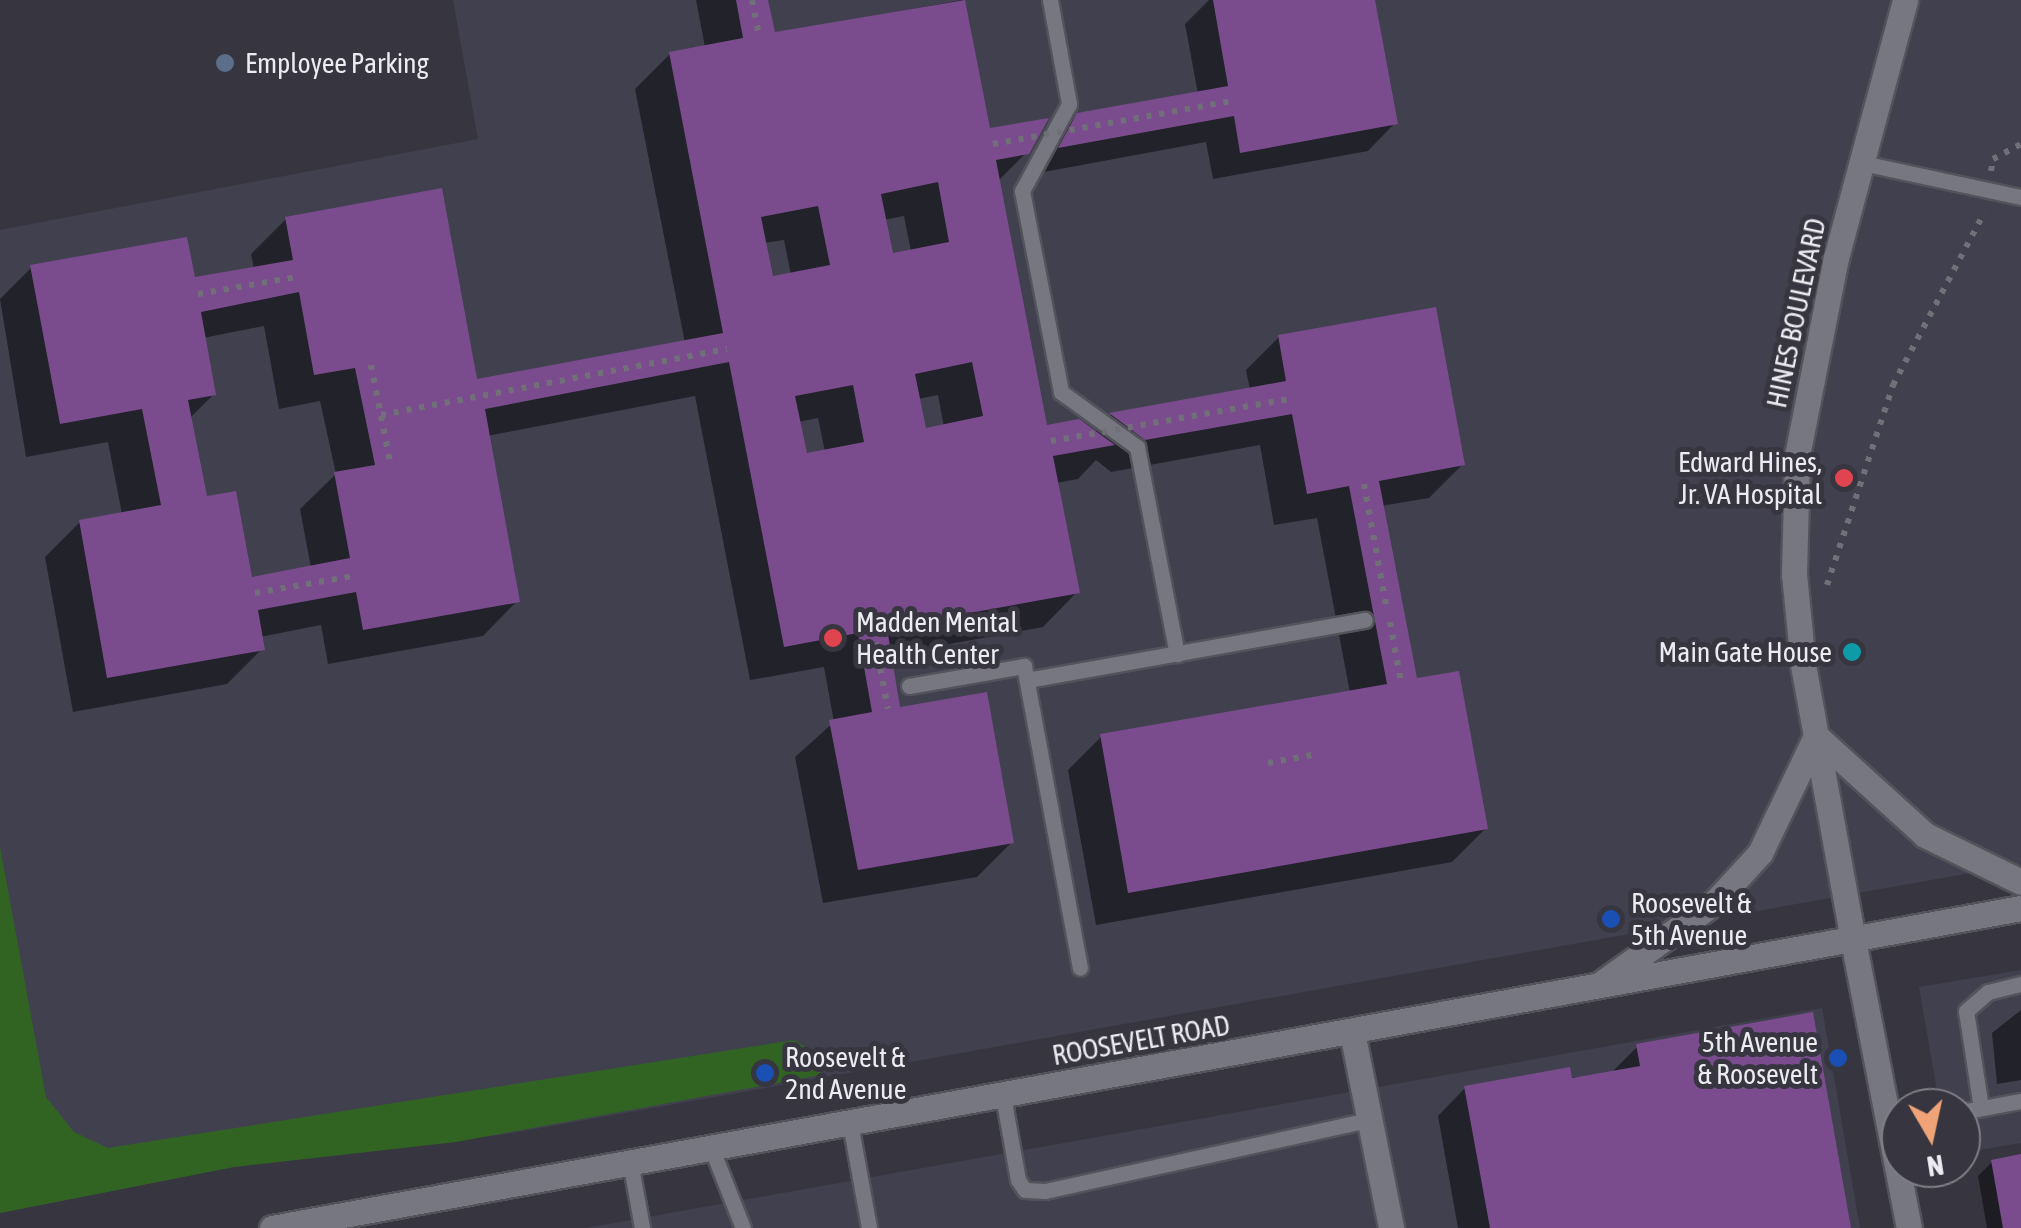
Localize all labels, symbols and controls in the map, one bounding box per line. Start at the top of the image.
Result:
place label: Employee Parking [245,46,429,80]
marker: Employee Parking [214,52,236,74]
street label: HINES BOULEVARD [1760,215,1832,411]
place label: Edward Hines, Jr. VA Hospital [1678,445,1822,511]
marker: Edward Hines, Jr. VA Hospital [1831,465,1857,491]
place label: Madden Mental Health Center [856,605,1018,671]
marker: Madden Mental Health Center [820,625,846,651]
place label: Main Gate House [1659,635,1832,669]
marker: Main Gate House [1841,641,1863,663]
place label: Roosevelt & 5th Avenue [1631,886,1751,952]
marker: Roosevelt & 5th Avenue [1600,908,1622,930]
street label: ROOSEVELT ROAD [1050,1008,1232,1072]
place label: 5th Avenue & Roosevelt [1698,1025,1818,1091]
place label: Roosevelt & 2nd Avenue [785,1040,906,1106]
marker: 5th Avenue & Roosevelt [1827,1047,1849,1069]
marker: Roosevelt & 2nd Avenue [754,1062,776,1084]
north arrow [1881,1088,1981,1188]
text: N [1925,1149,1946,1183]

